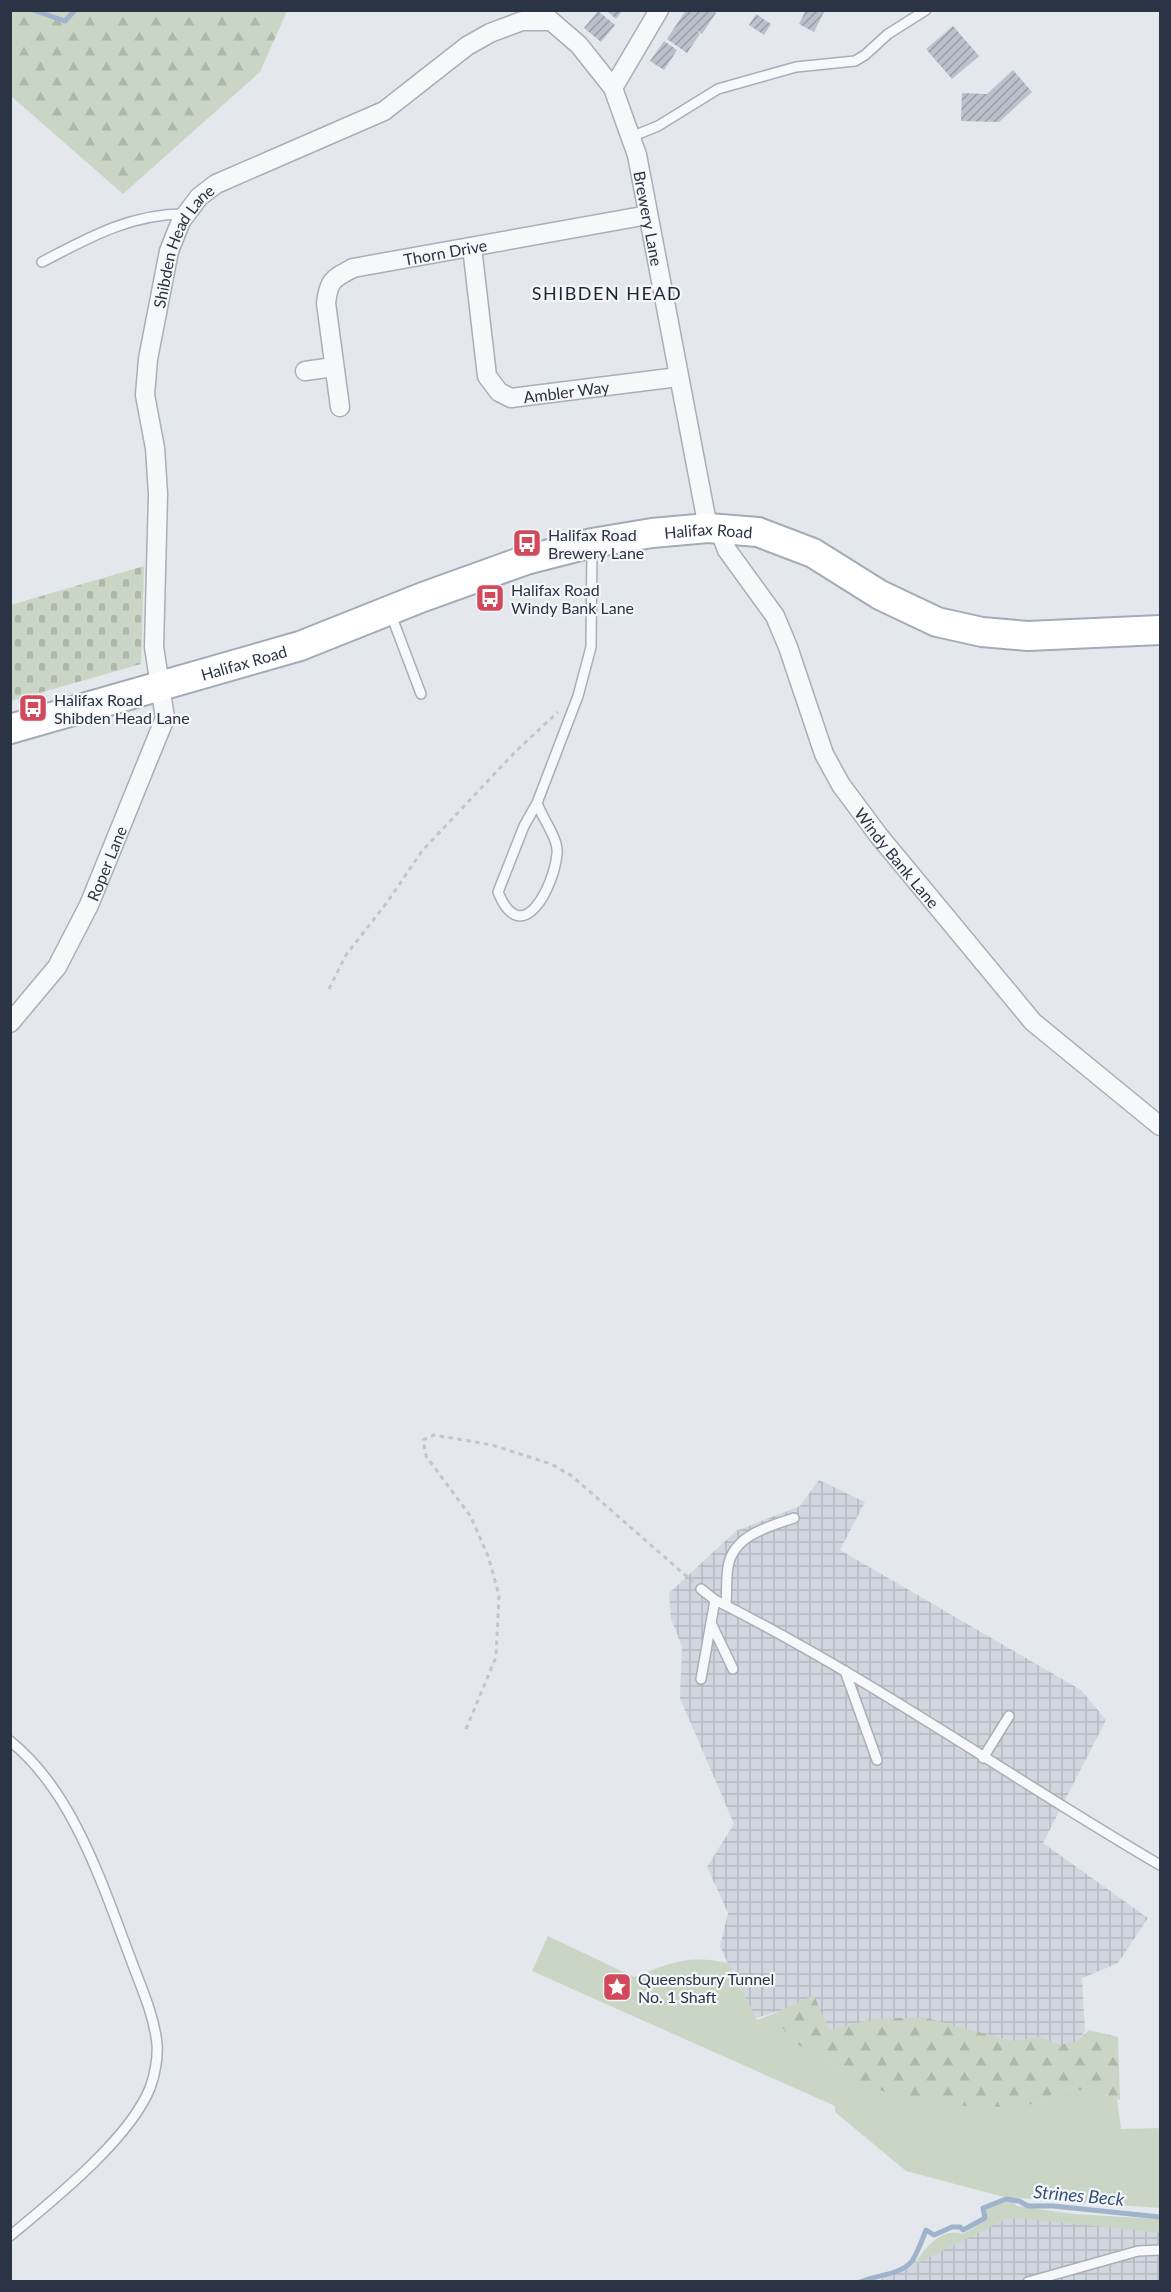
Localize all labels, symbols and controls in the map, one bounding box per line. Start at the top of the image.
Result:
street label: Brewery Lane [631,169,667,267]
street label: Shibden Head Lane [149,180,217,309]
street label: Thorn Drive [402,235,488,268]
district label: SHIBDEN HEAD [532,282,682,304]
street label: Ambler Way [522,376,611,406]
street label: Halifax Road [663,518,753,541]
place label: Halifax Road Brewery Lane [548,525,644,562]
bus stop icon: Halifax Road Brewery Lane [511,527,543,559]
place label: Halifax Road Windy Bank Lane [511,580,634,617]
bus stop icon: Halifax Road Windy Bank Lane [474,582,506,614]
street label: Halifax Road [198,641,289,683]
place label: Halifax Road Shibden Head Lane [54,690,190,727]
bus stop icon: Halifax Road Shibden Head Lane [17,692,49,724]
street label: Windy Bank Lane [852,804,944,911]
street label: Roper Lane [82,823,130,903]
place label: Queensbury Tunnel No. 1 Shaft [638,1969,774,2006]
place icon: Queensbury Tunnel No. 1 Shaft [601,1971,633,2003]
water label: Strines Beck [1033,2180,1126,2210]

